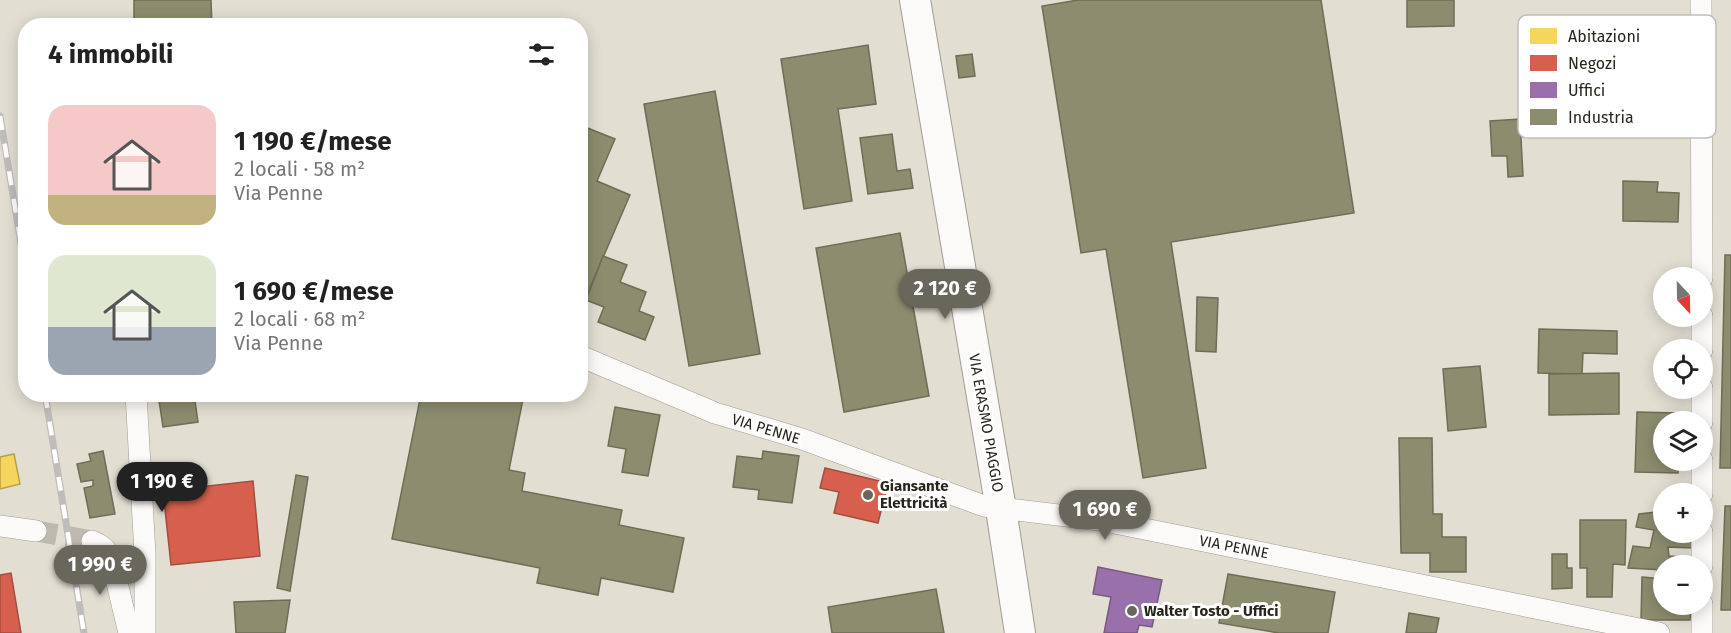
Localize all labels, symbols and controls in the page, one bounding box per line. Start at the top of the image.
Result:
legend [1518,15,1716,138]
text: Abitazioni [1568,27,1640,46]
icon: filters [525,38,558,71]
text: 4 immobili [48,39,173,70]
text: Negozi [1568,54,1616,73]
text: Uffici [1568,81,1605,100]
text: Industria [1568,108,1634,127]
text: 1 190 €/mese [234,126,392,157]
icon: home [96,129,168,201]
text: 2 locali · 58 m² [234,157,365,181]
text: Via Penne [234,181,323,205]
north arrow [1653,267,1713,327]
map controls [1653,267,1713,615]
pin: 2 120 € [890,269,1000,320]
text: 1 690 €/mese [234,276,394,307]
text: 2 120 € [914,276,976,300]
icon: home [96,279,168,351]
text: 2 locali · 68 m² [234,307,366,331]
text: Via Penne [234,331,323,355]
button: locate [1653,339,1713,399]
street label: VIA ERASMO PIAGGIO [965,352,1007,494]
street label: VIA PENNE [730,410,802,448]
button: layers [1653,411,1713,471]
pin: 1 190 € [107,462,217,513]
text: 1 190 € [131,469,193,493]
place label: Giansante Elettricità [880,477,949,512]
button: + [1653,483,1713,543]
marker: Giansante Elettricità [861,488,875,502]
pin: 1 690 € [1050,490,1160,541]
text: 1 690 € [1073,497,1137,521]
street label: VIA PENNE [1198,531,1270,563]
pin: 1 990 € [45,545,155,596]
text: 1 990 € [68,552,132,576]
button: − [1653,555,1713,615]
place label: Walter Tosto - Uffici [1144,602,1278,620]
marker: Walter Tosto - Uffici [1125,604,1139,618]

